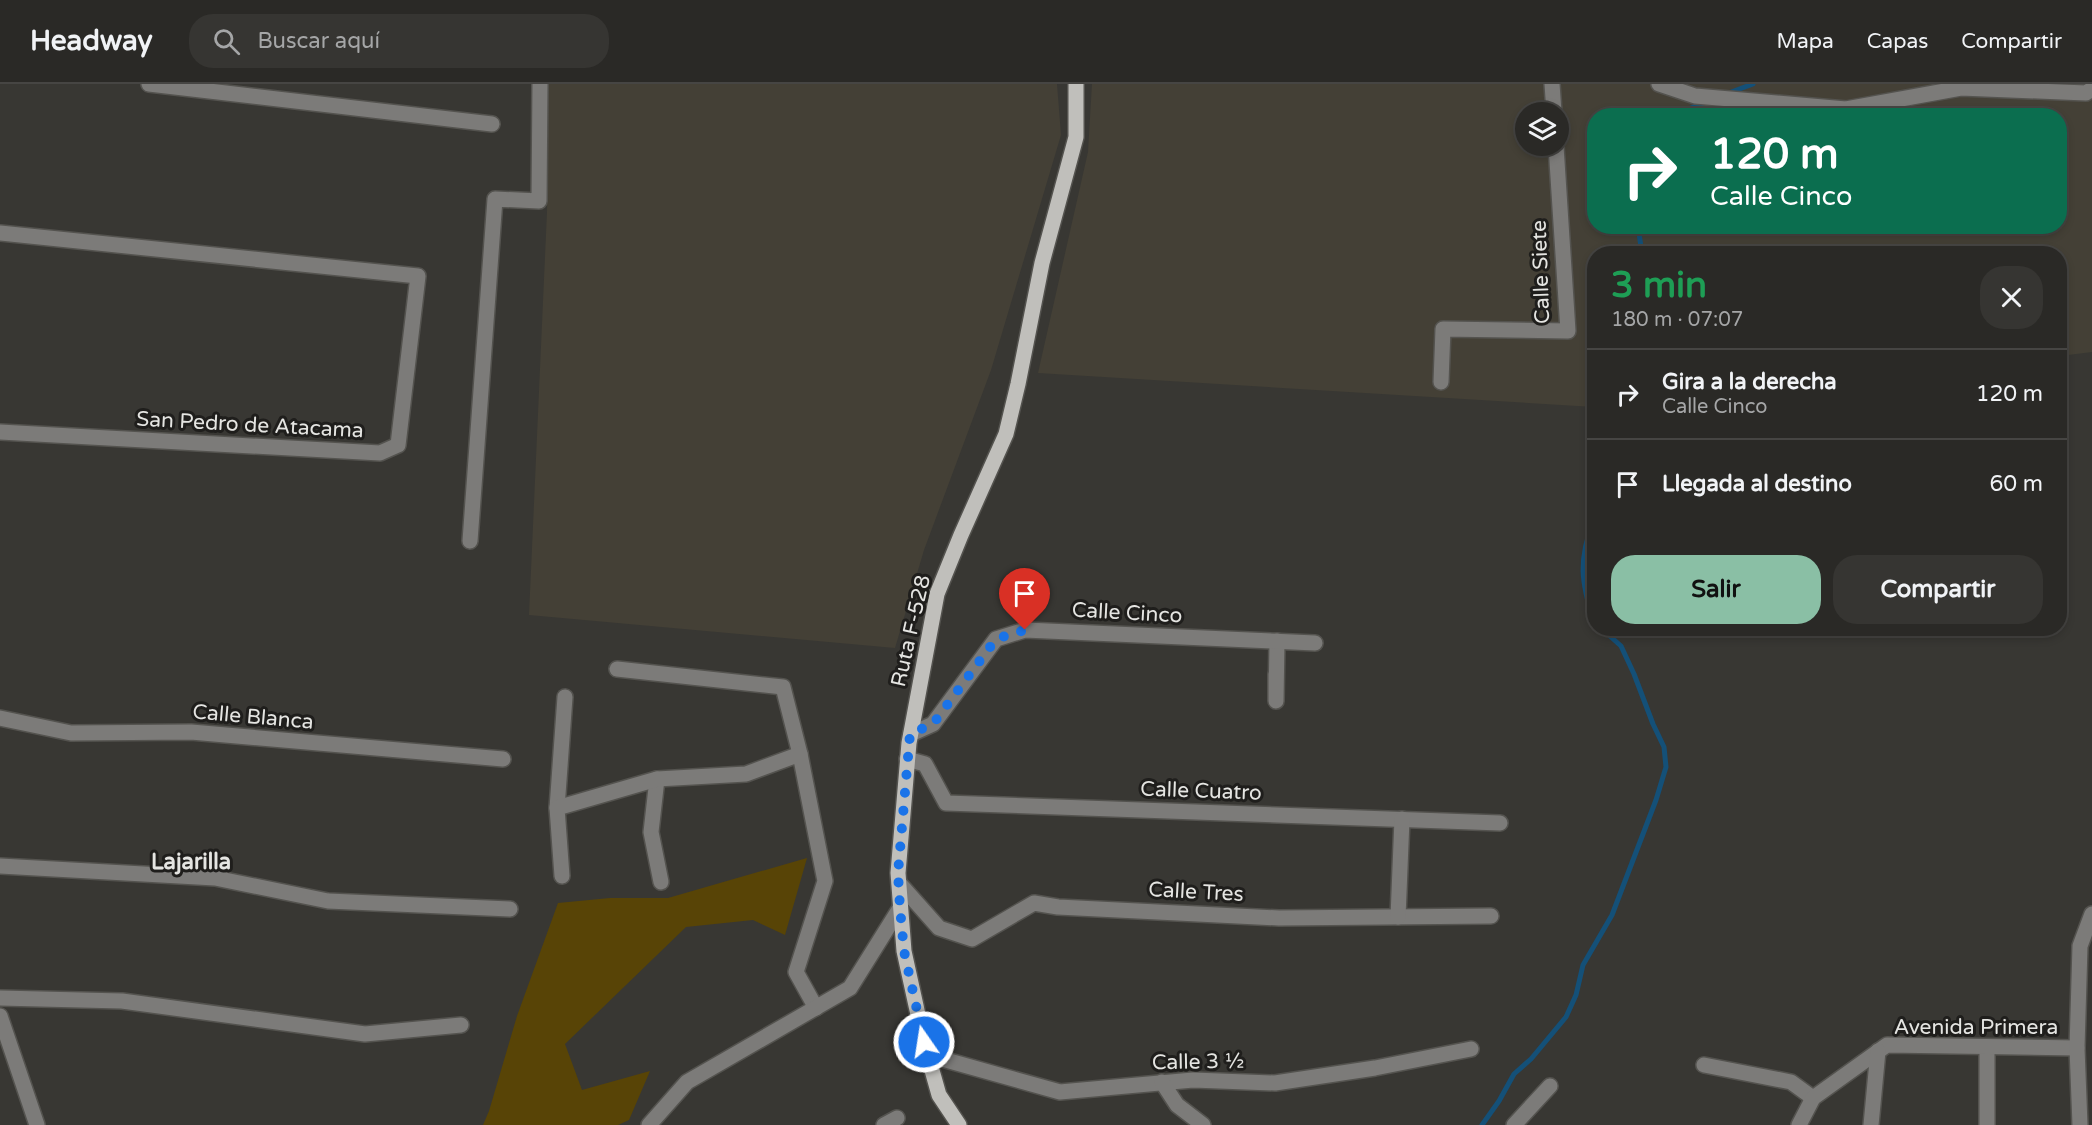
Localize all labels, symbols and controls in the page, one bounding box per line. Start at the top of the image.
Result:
search box [189,14,609,68]
text: Headway [30,24,153,58]
icon: search [210,25,243,58]
text: Buscar aquí [258,28,380,54]
text: Mapa [1777,29,1834,54]
text: Capas [1867,29,1928,54]
text: Compartir [1961,29,2062,54]
map controls [1515,102,1569,156]
button: layers [1515,102,1569,156]
text: 120 m [1710,129,1839,180]
icon: right [1611,132,1689,210]
text: Calle Cinco [1710,180,1852,213]
street label: Calle Siete [1527,220,1555,324]
text: 3 min [1611,264,1707,307]
button: close [1980,266,2043,329]
text: 180 m · 07:07 [1611,308,1743,332]
text: Gira a la derecha [1662,369,1837,395]
icon: right [1611,378,1644,411]
text: 120 m [1976,381,2043,407]
text: Calle Cinco [1662,395,1767,419]
street label: San Pedro de Atacama [136,407,364,443]
icon: arrive [1611,468,1644,501]
text: Llegada al destino [1662,471,1852,497]
text: 60 m [1989,471,2043,497]
button: Salir [1611,555,1821,624]
button: Compartir [1833,555,2043,624]
pin [999,568,1050,630]
street label: Ruta F-528 [886,573,936,689]
icon: arrive [1008,577,1041,610]
street label: Calle Cinco [1071,598,1183,628]
street label: Calle Blanca [191,699,315,735]
street label: Calle Cuatro [1140,776,1262,806]
district label: Lajarilla [151,849,231,875]
street label: Calle Tres [1148,877,1244,907]
position arrow [892,1010,956,1074]
street label: Avenida Primera [1894,1015,2058,1040]
street label: Calle 3 ½ [1152,1049,1244,1075]

